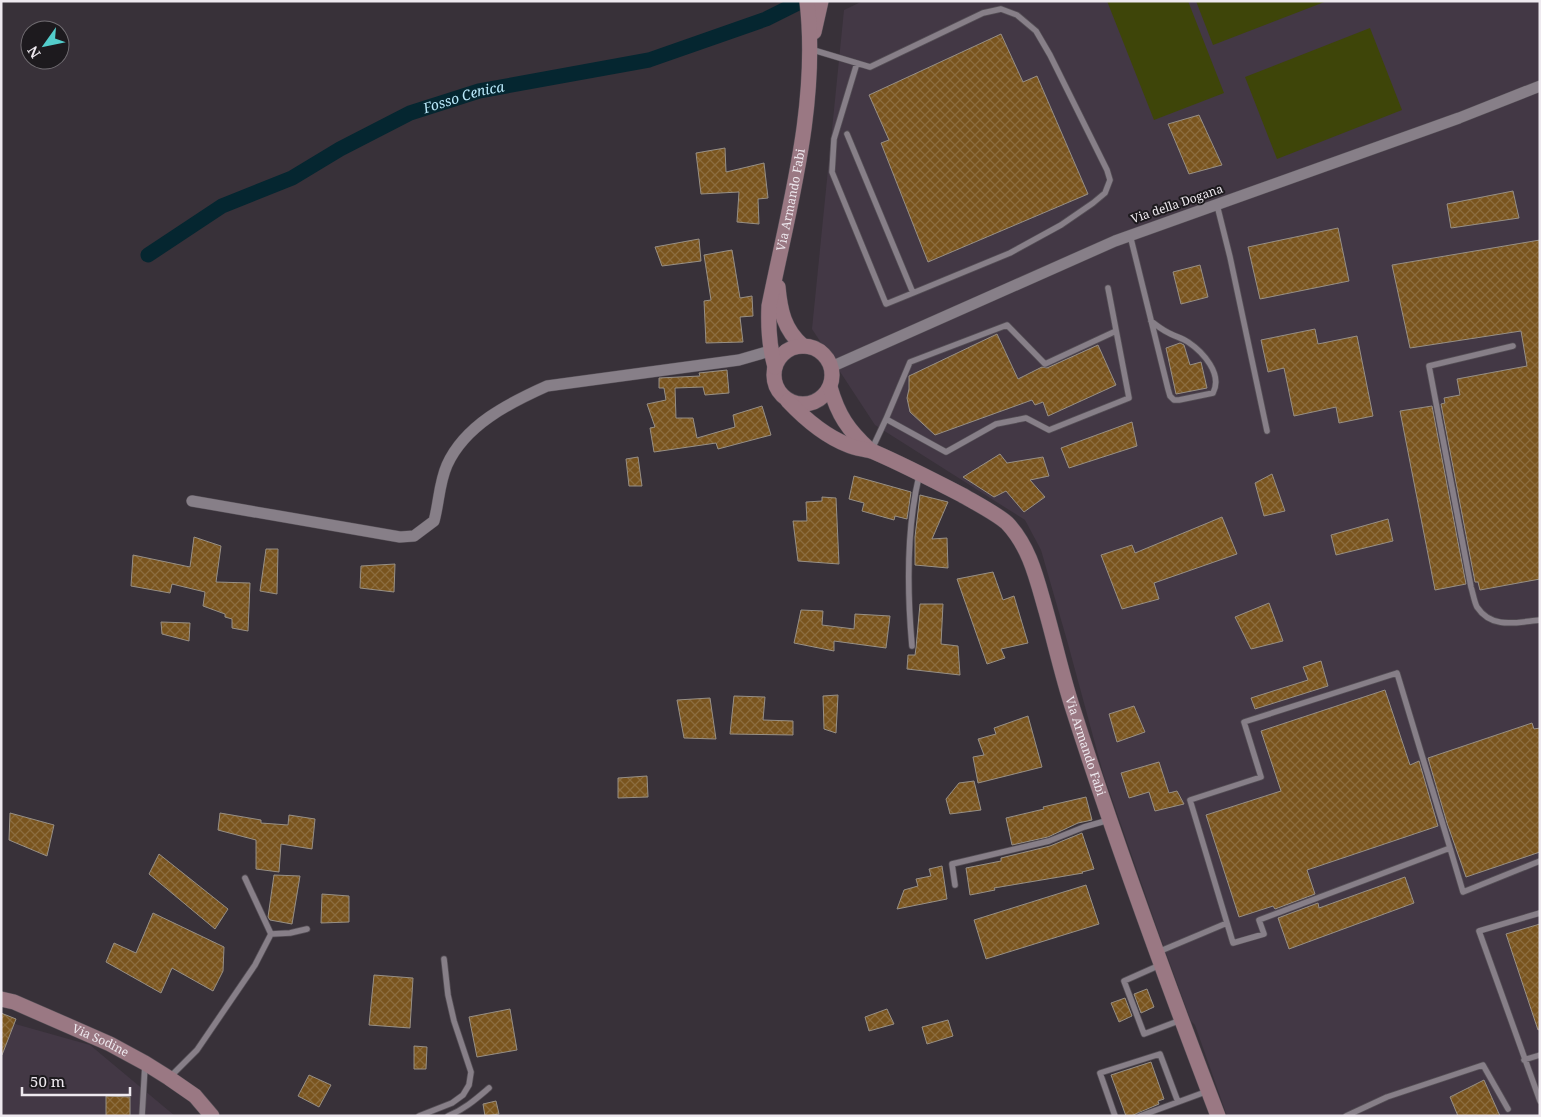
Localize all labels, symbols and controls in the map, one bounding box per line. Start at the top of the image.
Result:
north arrow [20,20,70,70]
text: N [23,43,45,62]
water label: Fosso Cenica [420,76,507,118]
street label: Via Armando Fabi [772,147,809,252]
street label: Via della Dogana [1129,180,1225,227]
street label: Via Armando Fabi [1061,694,1110,798]
street label: Via Sodine [70,1020,132,1061]
scale bar [22,1064,130,1096]
text: 50 m [30,1071,65,1091]

